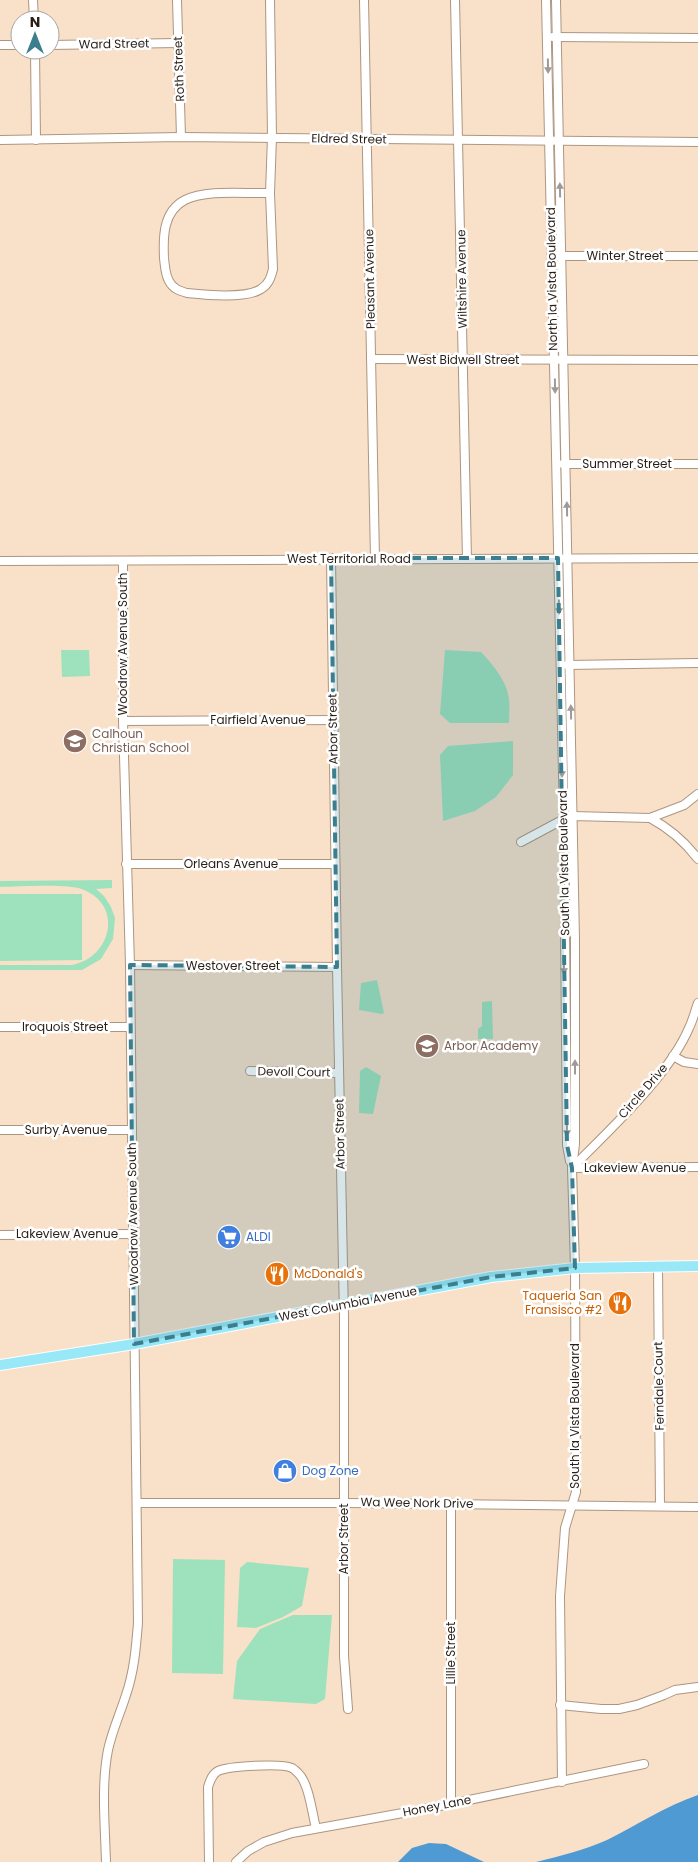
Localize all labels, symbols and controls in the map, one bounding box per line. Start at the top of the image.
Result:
north arrow [10,10,60,60]
text: N [30,12,40,32]
street label: Ward Street [78,34,150,53]
street label: Roth Street [169,36,188,102]
one-way arrow [544,58,552,74]
street label: Eldred Street [311,129,387,148]
one-way arrow [556,181,564,197]
street label: North la Vista Boulevard [542,207,561,351]
street label: Pleasant Avenue [360,229,379,329]
street label: Wiltshire Avenue [452,229,471,329]
street label: Winter Street [587,247,663,264]
street label: West Bidwell Street [407,351,519,368]
one-way arrow [551,378,559,394]
street label: Summer Street [582,455,672,472]
one-way arrow [563,501,571,517]
street label: West Territorial Road [287,550,411,567]
street label: Woodrow Avenue South [114,572,131,716]
one-way arrow [555,599,563,615]
street label: Arbor Street [323,693,342,765]
one-way arrow [567,704,575,720]
street label: Fairfield Avenue [210,711,306,728]
place label: Calhoun Christian School [92,725,189,756]
school or university icon: Calhoun Christian School [62,728,88,754]
one-way arrow [559,762,567,778]
street label: South la Vista Boulevard [554,790,573,936]
street label: Orleans Avenue [184,855,278,872]
street label: Westover Street [186,957,280,974]
one-way arrow [560,959,568,975]
street label: Iroquois Street [22,1018,108,1035]
school or university icon: Arbor Academy [414,1033,440,1059]
place label: Arbor Academy [444,1037,538,1054]
one-way arrow [571,1059,579,1075]
street label: Circle Drive [614,1060,671,1122]
street label: Devoll Court [257,1062,331,1081]
street label: Arbor Street [330,1098,349,1170]
street label: Surby Avenue [25,1121,107,1138]
one-way arrow [563,1122,571,1138]
street label: Woodrow Avenue South [123,1142,142,1286]
street label: Lakeview Avenue [584,1159,686,1176]
supermarket icon: ALDI [216,1224,242,1250]
street label: Lakeview Avenue [16,1225,118,1242]
place label: ALDI [246,1228,271,1245]
restaurant icon: McDonald's [264,1261,290,1287]
place label: McDonald's [294,1265,363,1282]
street label: West Columbia Avenue [277,1282,418,1325]
place label: Taqueria San Fransisco #2 [523,1287,602,1318]
restaurant icon: Taqueria San Fransisco #2 [607,1290,633,1316]
street label: Ferndale Court [649,1341,668,1431]
street label: South la Vista Boulevard [566,1343,583,1489]
shop icon: Dog Zone [272,1458,298,1484]
place label: Dog Zone [302,1462,359,1479]
street label: Wa Wee Nork Drive [360,1493,474,1512]
street label: Arbor Street [335,1503,352,1575]
street label: Lillie Street [442,1622,459,1684]
street label: Honey Lane [401,1791,473,1820]

